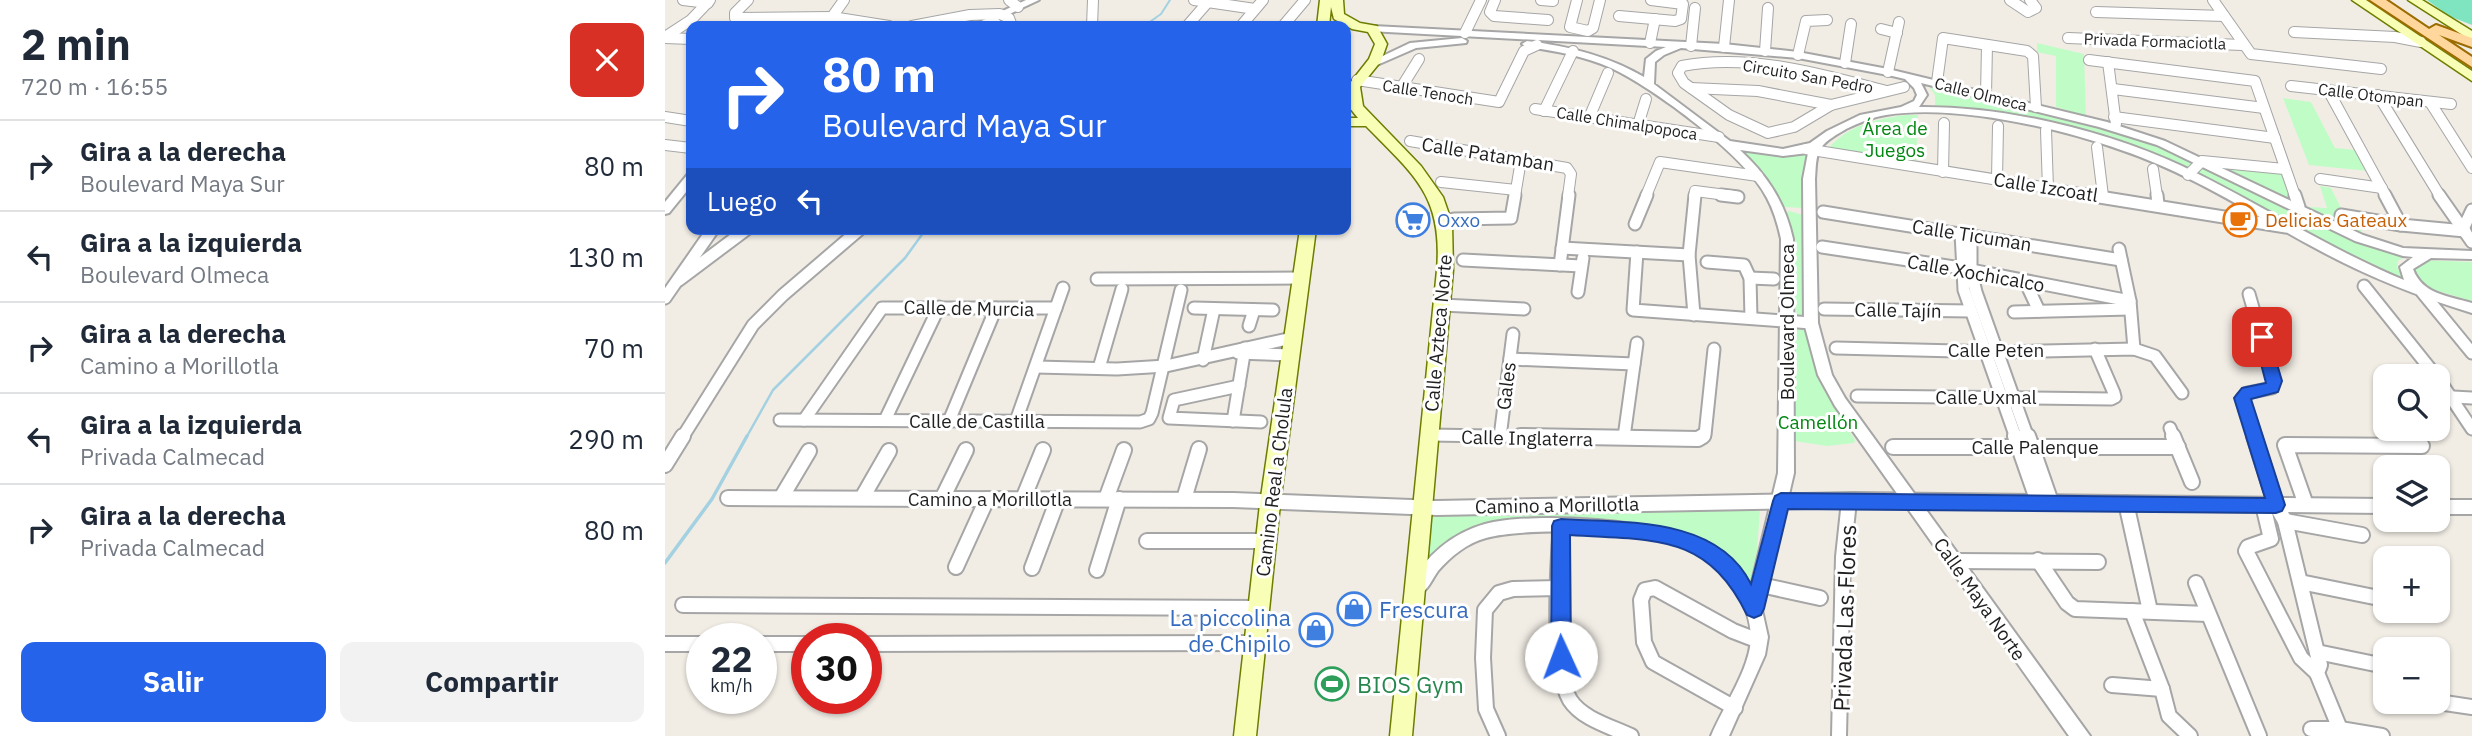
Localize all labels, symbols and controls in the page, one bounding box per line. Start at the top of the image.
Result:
text: 2 min [21,17,131,72]
button: close [570,23,644,97]
street label: Privada Formaciotla [2083,29,2227,53]
text: 80 m [822,42,936,105]
icon: right [707,49,798,140]
street label: Circuito San Pedro [1741,55,1875,97]
text: 720 m · 16:55 [21,71,168,101]
street label: Calle Olmeca [1933,73,2030,115]
street label: Calle Tenoch [1381,75,1475,109]
street label: Calle Otompan [2317,79,2425,111]
street label: Calle Chimalpopoca [1555,102,1699,144]
text: Boulevard Maya Sur [822,104,1107,146]
park label: Área de Juegos [1862,116,1928,162]
street label: Calle Patamban [1420,132,1556,176]
text: Gira a la derecha [80,134,286,168]
icon: right [21,147,59,185]
text: 80 m [584,149,644,183]
street label: Calle Izcoatl [1992,167,2100,207]
text: Boulevard Maya Sur [80,168,285,198]
icon: left [791,182,829,220]
text: Luego [707,184,777,218]
supermarket icon: Oxxo [1394,201,1432,239]
cafe icon: Delicias Gateaux [2221,201,2259,239]
place label: Oxxo [1437,208,1480,232]
place label: Delicias Gateaux [2265,208,2408,232]
street label: Calle Ticuman [1911,214,2033,256]
text: Gira a la izquierda [80,225,302,259]
icon: left [21,238,59,276]
text: 130 m [568,240,644,274]
street label: Boulevard Olmeca [1775,244,1799,400]
street label: Calle Xochicalco [1905,249,2047,297]
street label: Calle Azteca Norte [1419,253,1457,413]
text: Boulevard Olmeca [80,259,269,289]
street label: Calle de Murcia [904,295,1034,321]
street label: Calle Tajín [1854,297,1942,323]
pin [2232,307,2292,367]
text: Gira a la derecha [80,316,286,350]
icon: arrive [2243,318,2281,356]
icon: right [21,329,59,367]
text: 70 m [584,331,644,365]
street label: Calle Peten [1948,338,2044,362]
text: Camino a Morillotla [80,350,279,380]
street label: Gales [1491,361,1521,411]
map controls [2373,364,2450,714]
button: search [2373,364,2450,441]
street label: Calle Uxmal [1935,385,2037,409]
street label: Camino Real a Cholula [1250,386,1298,578]
text: Gira a la izquierda [80,407,302,441]
street label: Calle de Castilla [909,409,1045,433]
park label: Camellón [1778,410,1858,434]
icon: left [21,420,59,458]
text: 290 m [568,422,644,456]
street label: Calle Inglaterra [1461,425,1593,451]
street label: Calle Palenque [1971,435,2099,459]
text: Privada Calmecad [80,441,265,471]
button: layers [2373,455,2450,532]
street label: Camino a Morillotla [908,487,1072,511]
street label: Camino a Morillotla [1475,492,1639,518]
text: Gira a la derecha [80,498,286,532]
icon: right [21,511,59,549]
text: 80 m [584,513,644,547]
street label: Privada Las Flores [1826,524,1862,712]
text: Privada Calmecad [80,532,265,562]
street label: Calle Maya Norte [1929,533,2031,665]
button: + [2373,546,2450,623]
shop icon: Frescura [1335,590,1373,628]
place label: Frescura [1379,594,1469,624]
place label: La piccolina de Chipilo [1170,602,1291,658]
shop icon: La piccolina de Chipilo [1297,611,1335,649]
position arrow [1524,620,1598,694]
speed limit sign: 30 [791,623,882,714]
text: 22 [710,636,753,682]
button: − [2373,637,2450,714]
button: Salir [21,642,326,722]
button: Compartir [340,642,644,722]
sports icon: BIOS Gym [1313,665,1351,703]
place label: BIOS Gym [1357,669,1464,699]
text: km/h [710,674,753,697]

